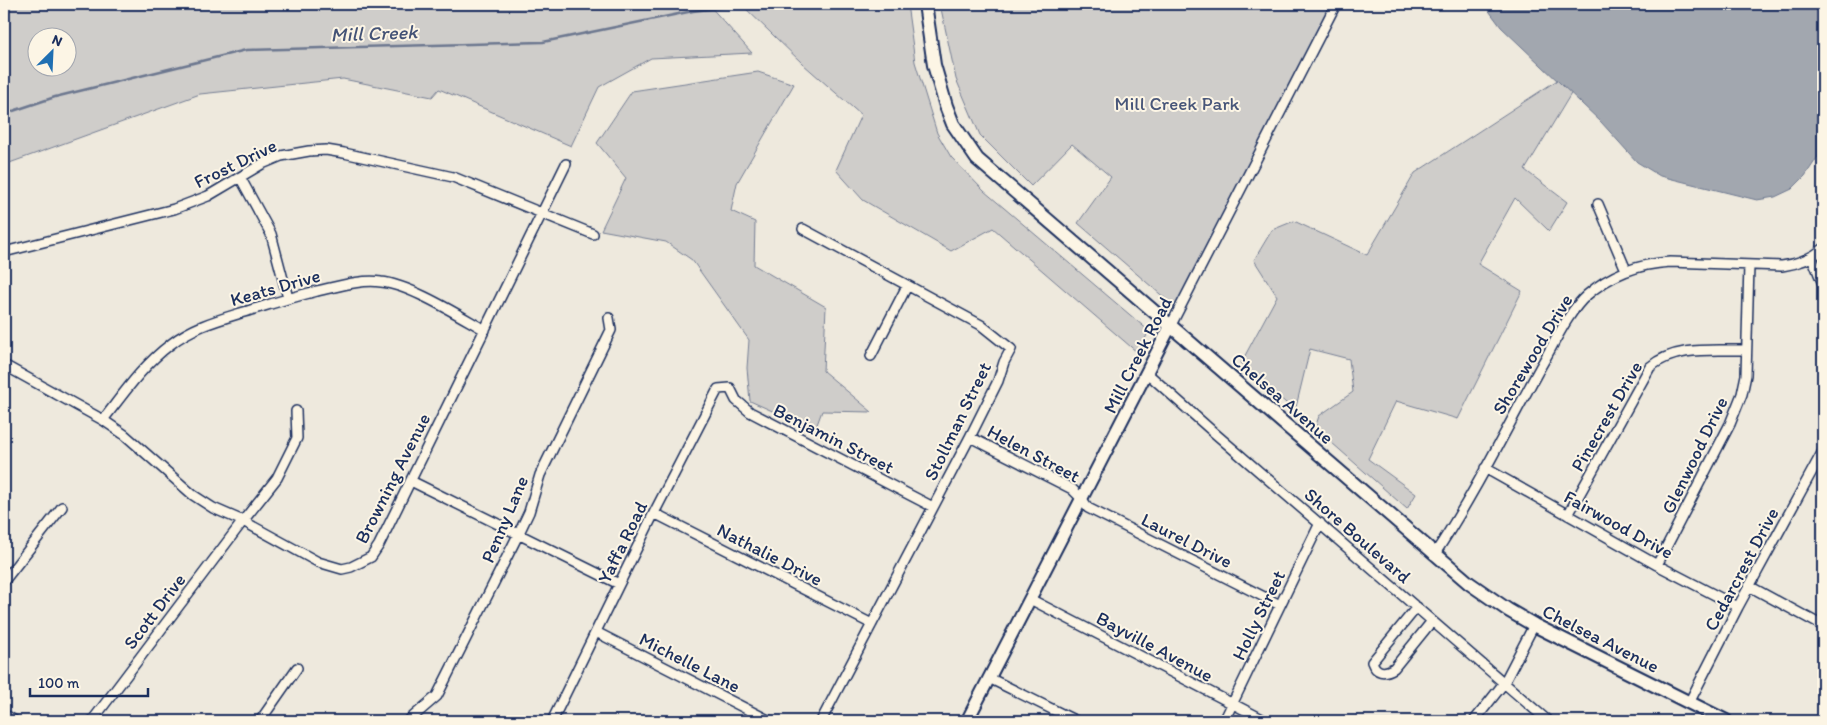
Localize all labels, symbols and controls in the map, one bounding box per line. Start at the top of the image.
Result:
water label: Mill Creek [330,19,420,47]
north arrow [28,28,78,78]
text: N [49,31,65,50]
park label: Mill Creek Park [1115,92,1240,115]
street label: Frost Drive [190,134,280,193]
street label: Keats Drive [227,264,323,311]
street label: Shorewood Drive [1487,290,1577,419]
street label: Mill Creek Road [1098,293,1177,417]
street label: Chelsea Avenue [1227,348,1339,449]
street label: Pinecrest Drive [1566,357,1647,475]
street label: Stollman Street [919,358,996,484]
street label: Glenwood Drive [1656,393,1733,517]
street label: Benjamin Street [770,398,898,479]
street label: Browning Avenue [350,409,435,547]
street label: Helen Street [983,419,1084,487]
street label: Penny Lane [476,472,533,566]
street label: Shore Boulevard [1300,483,1416,588]
street label: Fairwood Drive [1560,485,1677,564]
street label: Yaffa Road [593,497,652,587]
street label: Cedarcrest Drive [1699,504,1784,635]
street label: Laurel Drive [1137,508,1236,573]
street label: Nathalie Drive [713,518,826,591]
street label: Holly Street [1227,567,1290,664]
street label: Scott Drive [118,569,190,654]
street label: Chelsea Avenue [1539,599,1663,678]
street label: Bayville Avenue [1092,606,1217,687]
street label: Michelle Lane [635,627,744,698]
scale bar [30,665,148,697]
text: 100 m [38,674,80,692]

